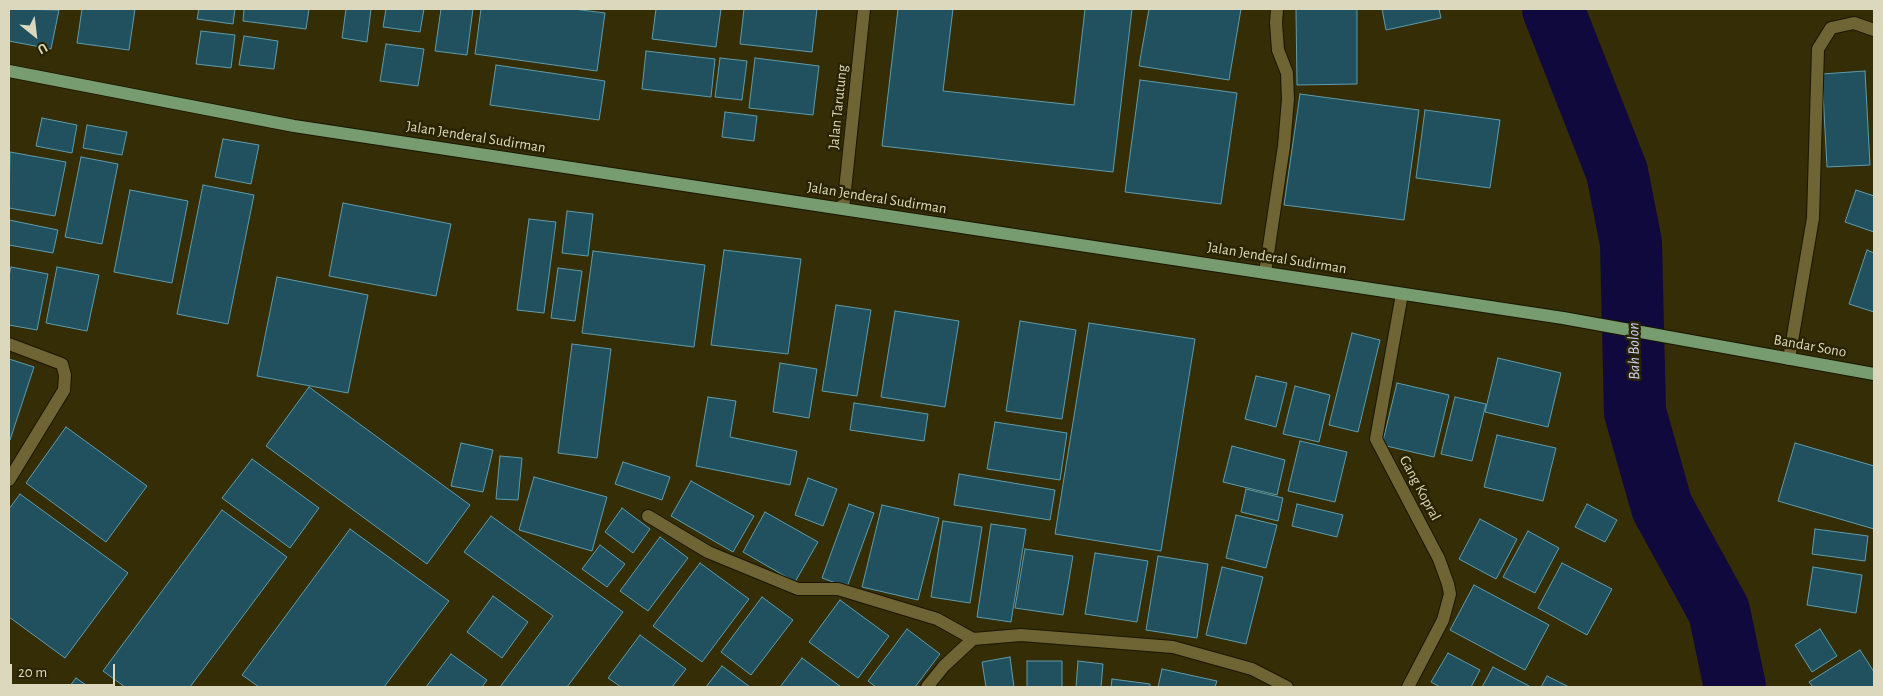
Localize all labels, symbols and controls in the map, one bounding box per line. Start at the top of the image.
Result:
north arrow [10,10,60,60]
text: U [35,40,50,56]
street label: Jalan Tarutung [825,64,851,150]
street label: Jalan Jenderal Sudirman [405,117,547,157]
street label: Jalan Jenderal Sudirman [806,178,948,218]
street label: Jalan Jenderal Sudirman [1206,238,1348,278]
water label: Bah Bolon [1624,322,1644,380]
street label: Bandar Sono [1772,331,1848,361]
street label: Gang Kopral [1395,452,1445,524]
scale bar [12,654,118,686]
text: 20 m [18,665,47,680]

